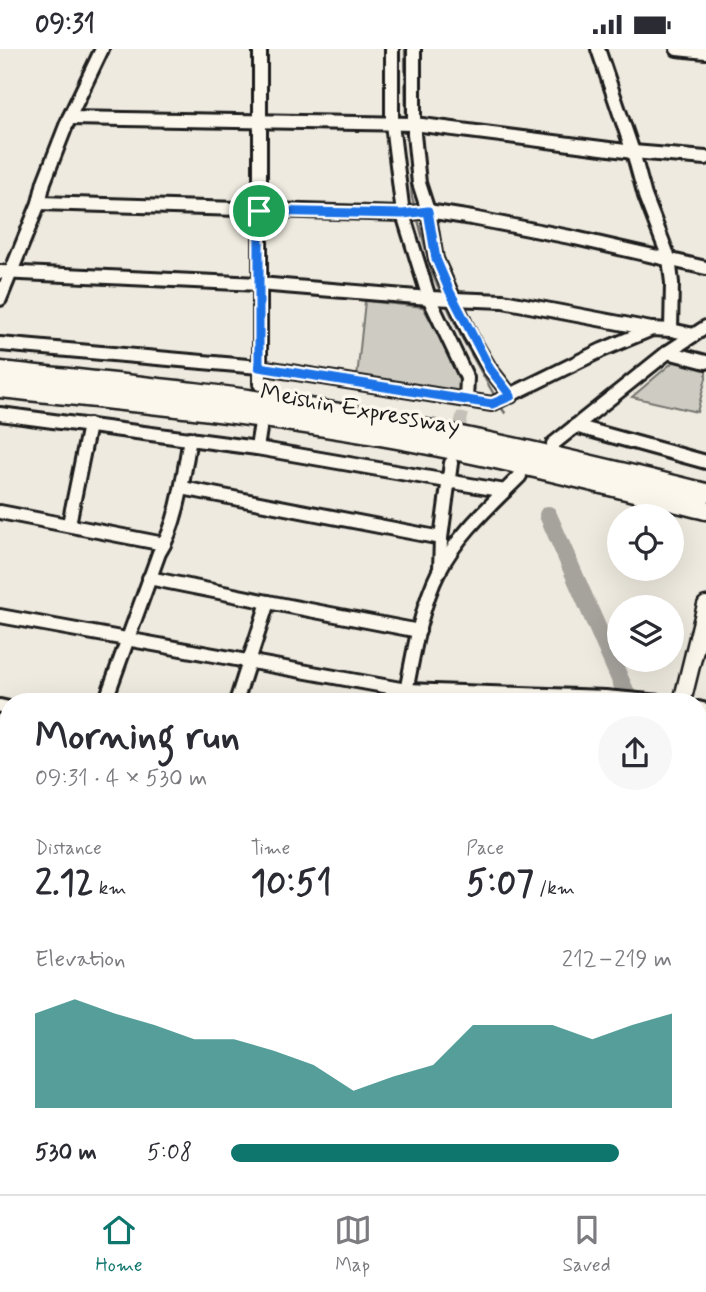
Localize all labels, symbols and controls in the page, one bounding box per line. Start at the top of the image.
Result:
text: 09:31 [35,8,95,42]
pin [229,181,289,241]
icon: arrive [240,192,278,230]
street label: Meishin Expressway [258,377,462,443]
map controls [607,504,684,672]
button: locate [607,504,684,581]
button: layers [607,595,684,672]
text: Morning run [35,713,240,762]
button: share [598,716,672,790]
text: 09:31 · 4 × 530 m [35,764,207,794]
text: Distance [35,836,102,861]
text: Time [251,836,290,861]
text: Pace [466,836,504,861]
text: 2.12 [35,861,94,907]
text: 10:51 [251,861,332,907]
text: 5:07 [466,861,534,907]
text: km [94,876,126,901]
text: /km [534,876,575,901]
text: Elevation [35,945,126,975]
text: 212–219 m [562,945,672,975]
text: 530 m [35,1138,97,1168]
text: 5:08 [147,1138,192,1168]
tab: Home [95,1211,143,1278]
tab: Map [334,1211,372,1278]
tab: Saved [563,1211,611,1278]

